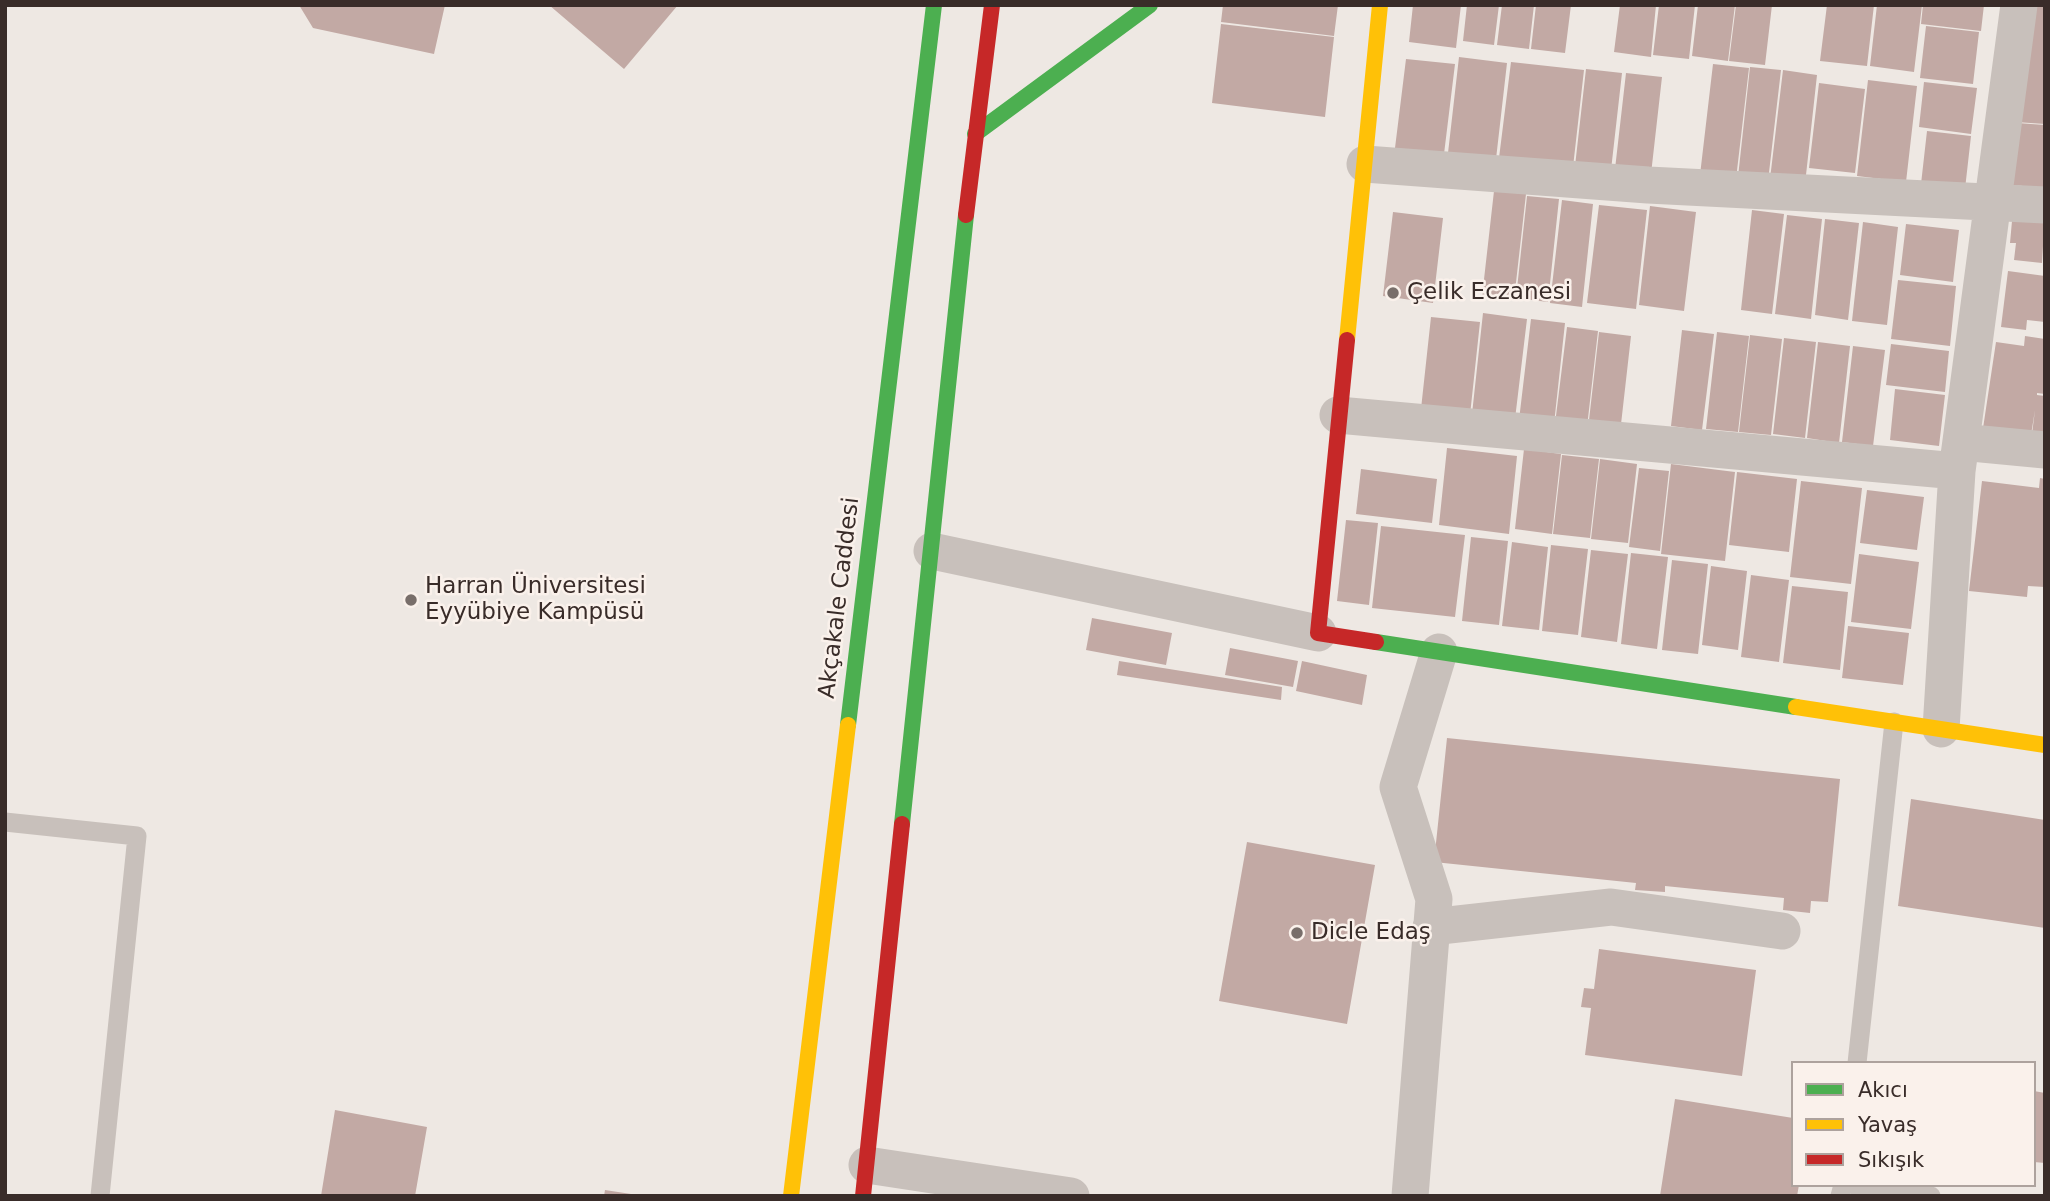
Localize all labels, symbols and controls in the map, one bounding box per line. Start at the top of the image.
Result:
place label: Çelik Eczanesi [1407,279,1571,307]
marker: Çelik Eczanesi [1385,285,1401,301]
street label: Akçakale Caddesi [814,496,866,700]
place label: Harran Üniversitesi Eyyübiye Kampüsü [425,573,646,627]
marker: Harran Üniversitesi Eyyübiye Kampüsü [403,592,419,608]
place label: Dicle Edaş [1311,919,1431,947]
marker: Dicle Edaş [1289,925,1305,941]
legend [1791,1061,2036,1187]
text: Akıcı [1858,1078,1908,1102]
text: Yavaş [1858,1113,1917,1137]
text: Sıkışık [1858,1148,1924,1172]

